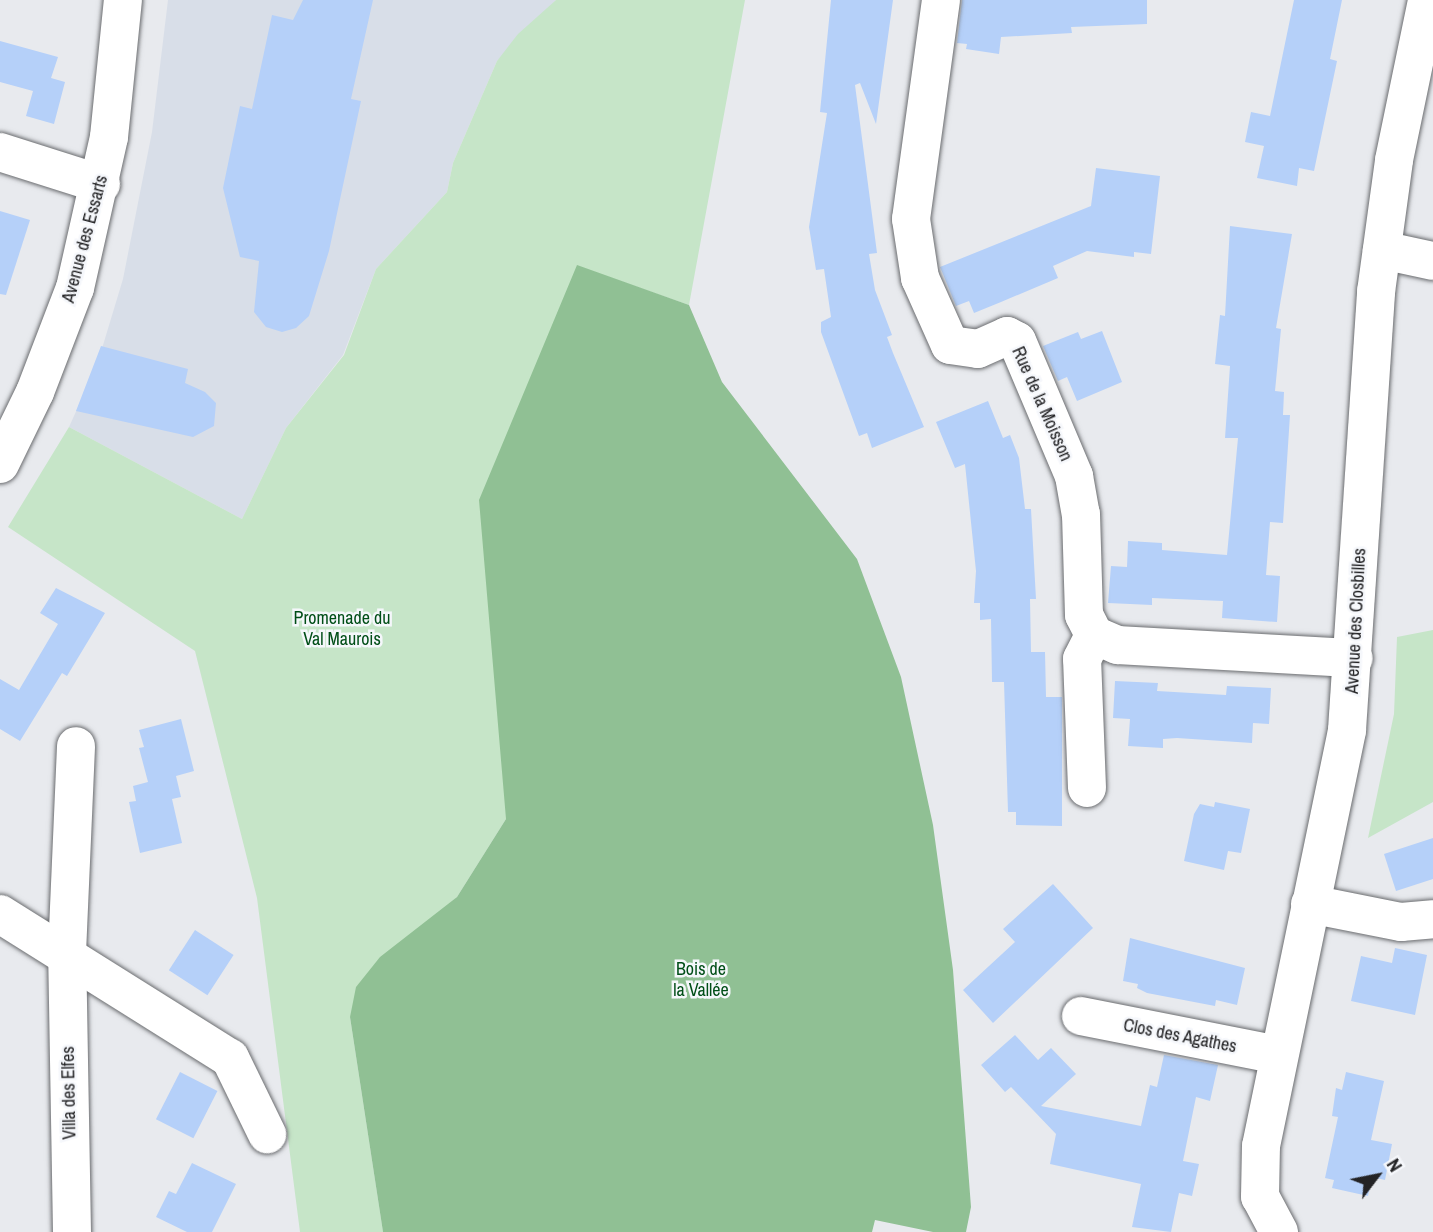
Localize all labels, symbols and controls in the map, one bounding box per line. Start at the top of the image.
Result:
street label: Avenue des Essarts [58,173,112,305]
street label: Rue de la Moisson [1007,343,1077,465]
street label: Avenue des Closbilles [1341,548,1371,694]
park label: Promenade du Val Maurois [294,608,390,650]
park label: Bois de la Vallée [673,959,729,1002]
street label: Clos des Agathes [1121,1014,1239,1058]
street label: Villa des Elfes [57,1046,81,1140]
north arrow [1342,1141,1412,1211]
text: N [1381,1153,1409,1177]

